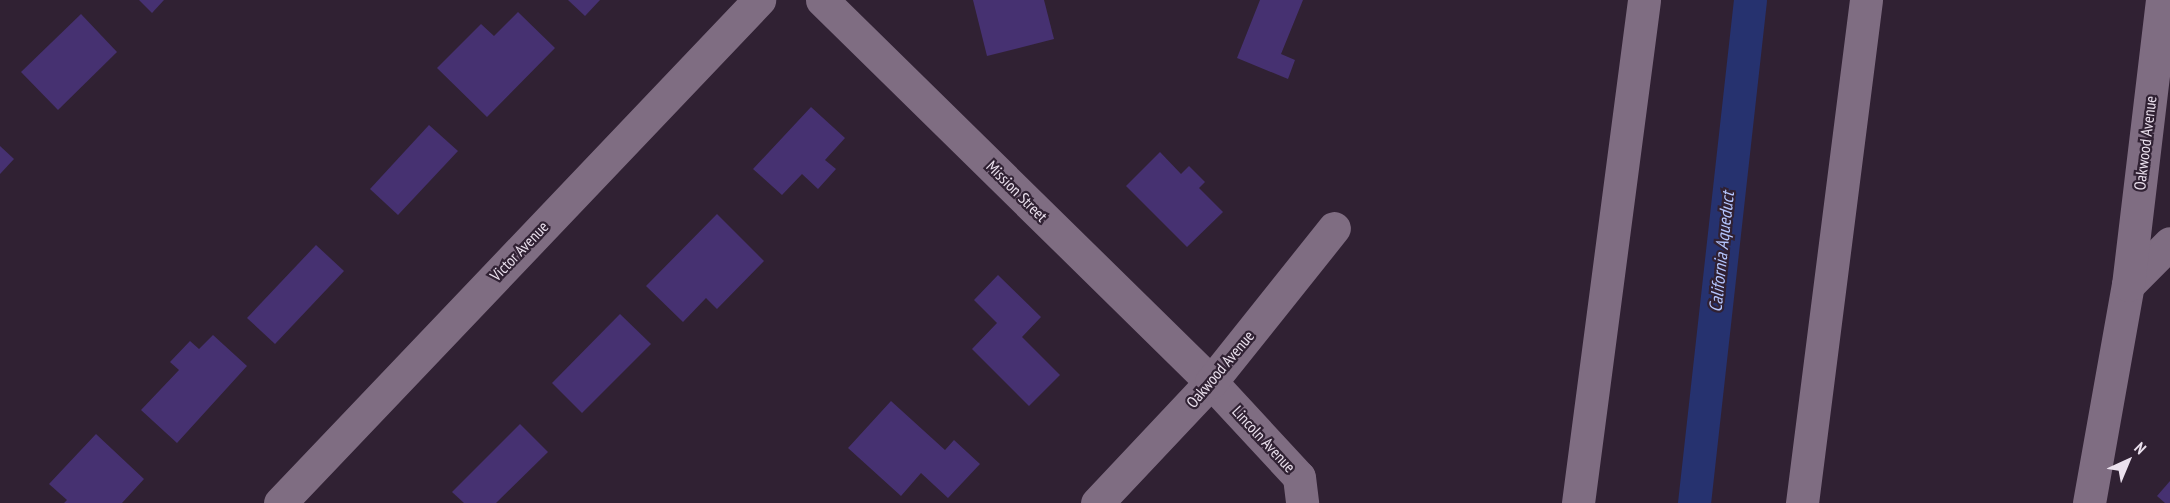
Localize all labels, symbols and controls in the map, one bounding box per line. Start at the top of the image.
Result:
street label: Oakwood Avenue [2130,95,2160,191]
street label: Mission Street [982,156,1052,226]
water label: California Aqueduct [1705,190,1739,314]
street label: Victor Avenue [486,217,552,285]
street label: Oakwood Avenue [1182,326,1258,412]
street label: Lincoln Avenue [1228,402,1300,476]
north arrow [2098,431,2158,491]
text: N [2130,438,2151,458]

